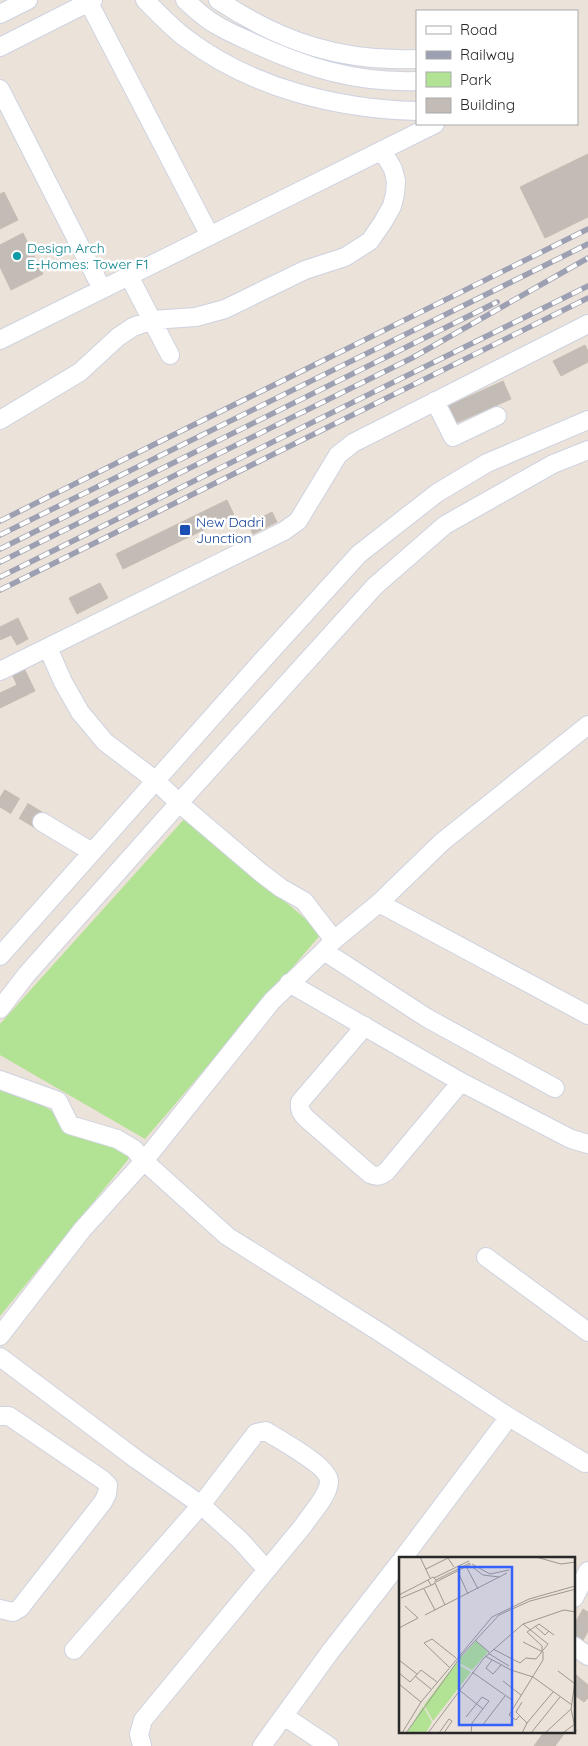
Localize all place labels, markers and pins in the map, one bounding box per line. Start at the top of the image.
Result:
place label: Design Arch E-Homes: Tower F1 [27,239,149,273]
marker: Design Arch E-Homes: Tower F1 [11,250,23,262]
place label: New Dadri Junction [196,513,264,547]
marker: New Dadri Junction [178,523,192,537]

